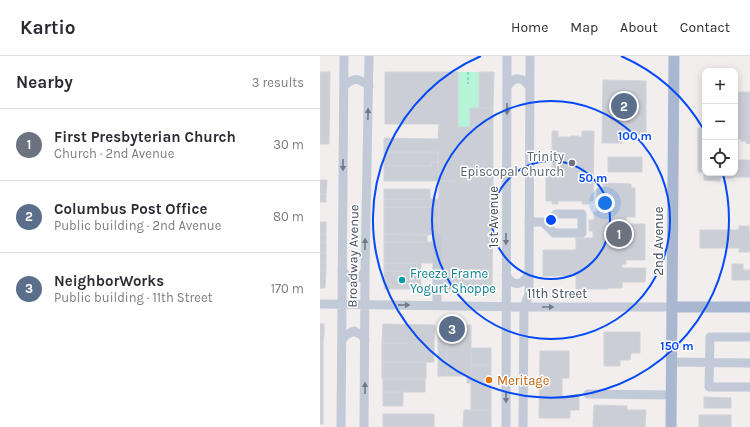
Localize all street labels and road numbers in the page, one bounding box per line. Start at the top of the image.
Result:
street label: 1st Avenue [486,186,501,248]
street label: Broadway Avenue [345,204,361,308]
street label: 2nd Avenue [651,206,666,275]
street label: 11th Street [527,286,587,301]

